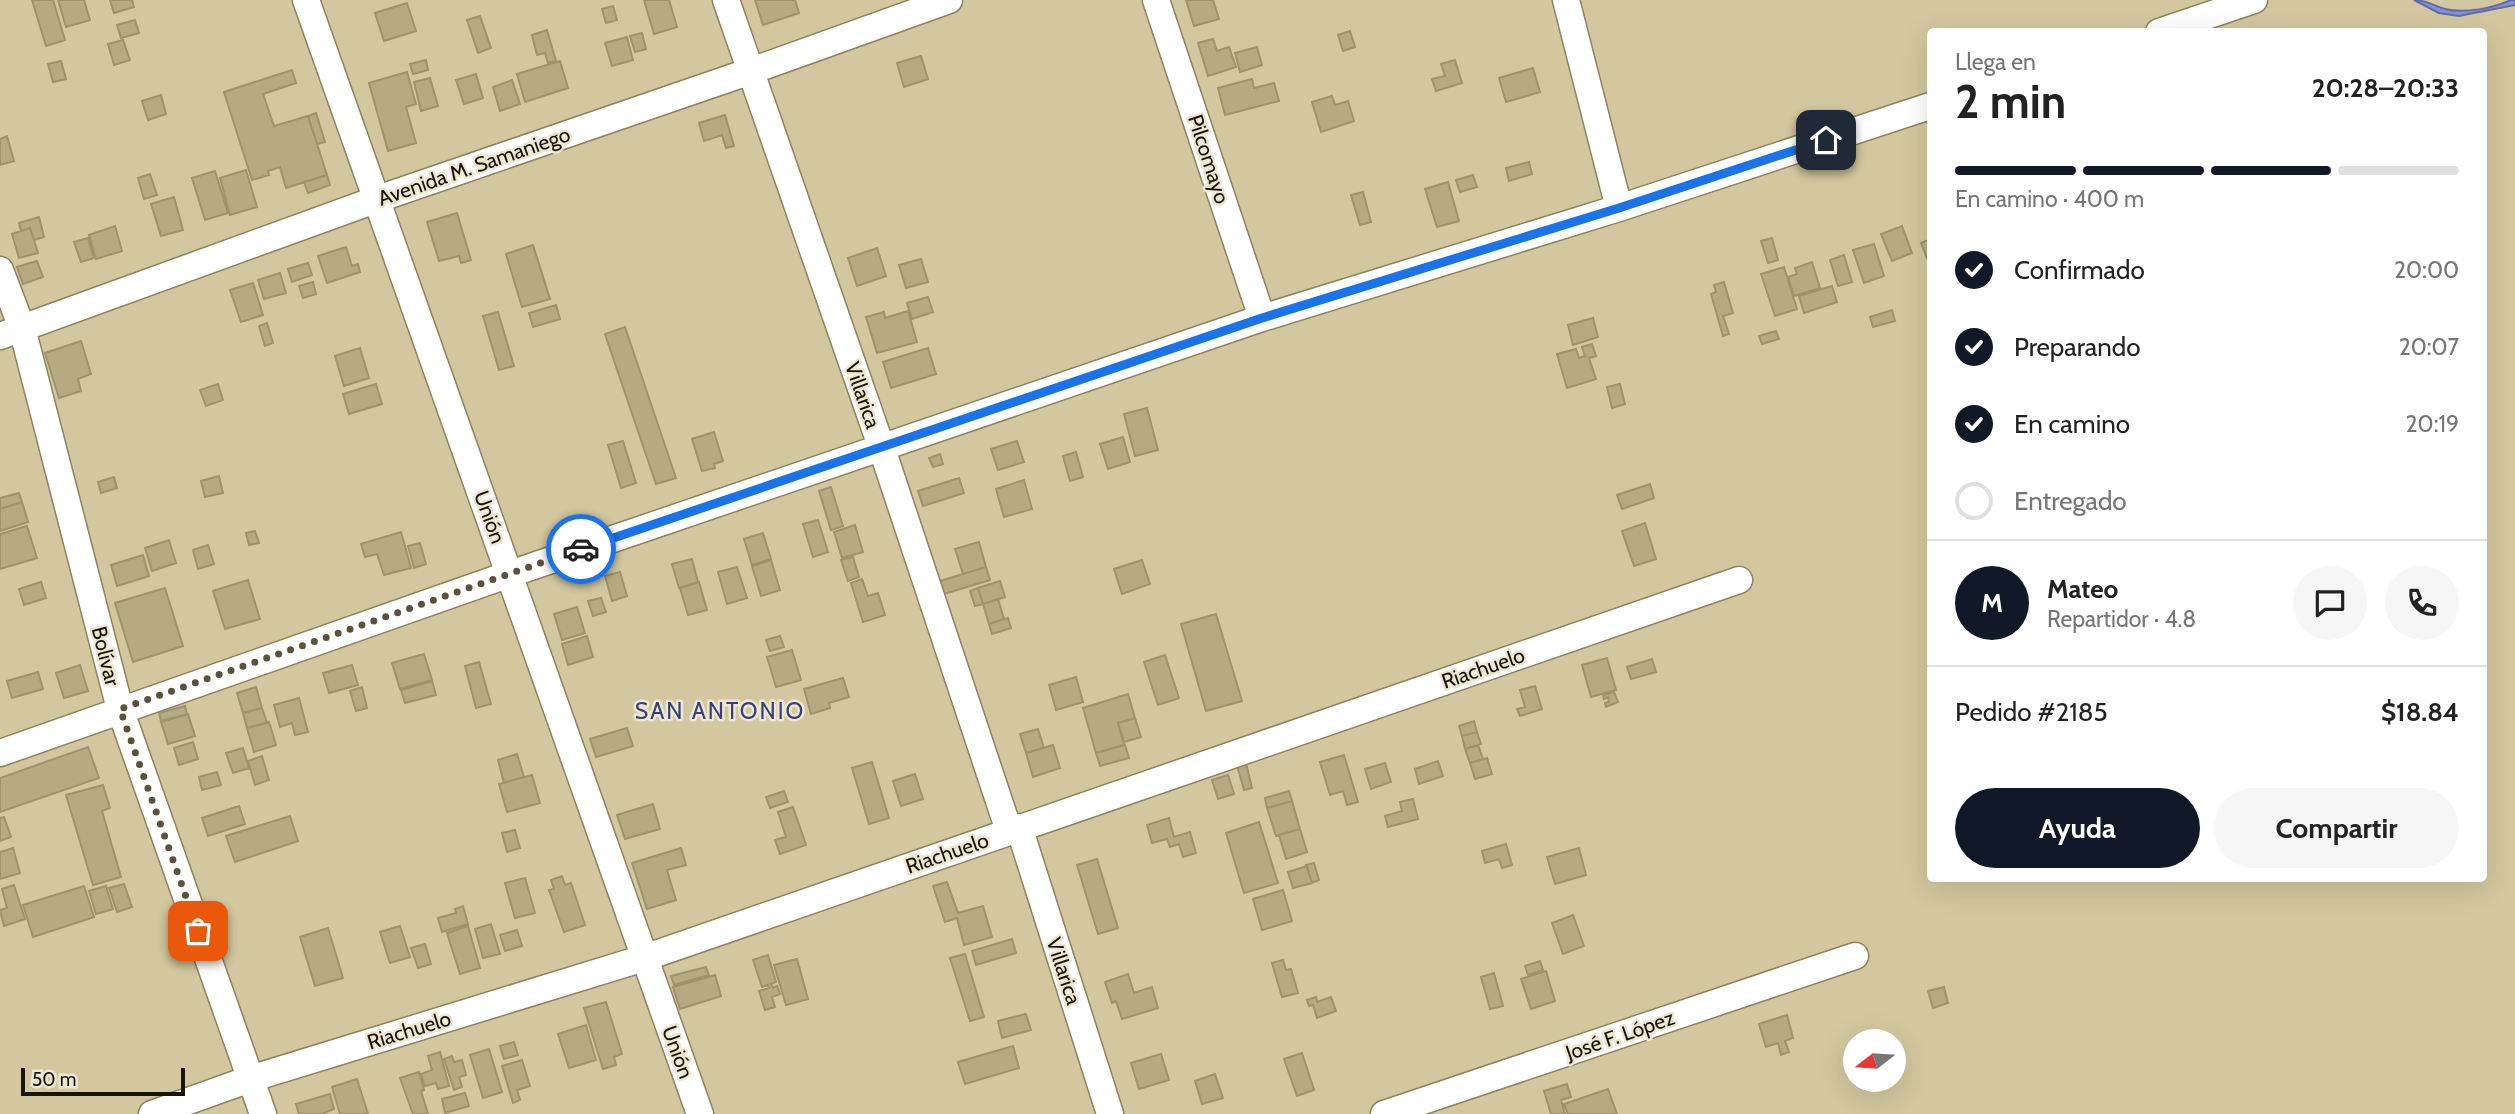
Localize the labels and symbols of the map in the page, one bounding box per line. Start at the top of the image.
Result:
pin [1796,110,1856,170]
street label: Pilcomayo [1183,111,1235,207]
street label: Avenida M. Samaniego [375,121,573,211]
street label: Villarica [840,358,886,432]
street label: Unión [469,487,511,547]
courier [546,514,616,584]
street label: Bolívar [87,624,126,689]
street label: Riachuelo [1438,642,1528,694]
district label: SAN ANTONIO [635,697,805,725]
street label: Riachuelo [902,827,992,879]
pin [168,901,228,961]
street label: Villarica [1041,934,1087,1008]
street label: Riachuelo [364,1005,454,1055]
street label: José F. López [1561,1005,1678,1066]
street label: Unión [657,1022,699,1082]
north arrow [1843,1029,1906,1092]
scale bar [21,1065,186,1097]

